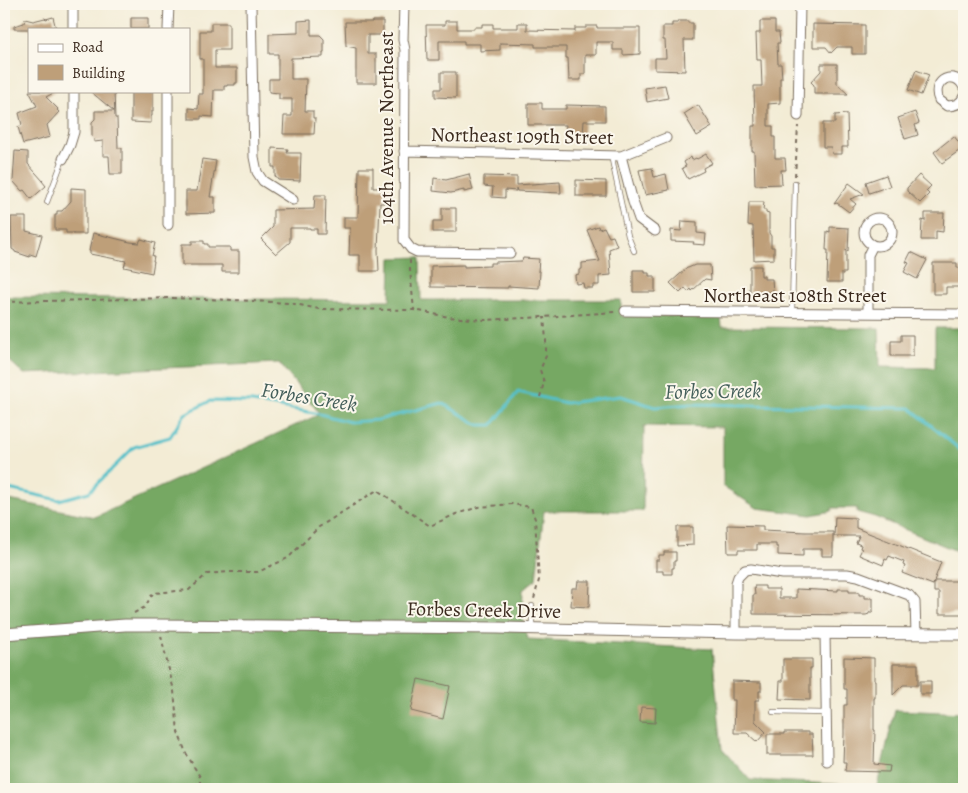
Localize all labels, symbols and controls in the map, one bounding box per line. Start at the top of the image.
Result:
legend [28,28,190,92]
street label: 104th Avenue Northeast [373,31,400,225]
text: Road [72,37,104,57]
text: Building [72,63,125,83]
street label: Northeast 109th Street [430,121,614,151]
street label: Northeast 108th Street [703,282,887,309]
water label: Forbes Creek [259,376,359,418]
water label: Forbes Creek [664,376,762,406]
street label: Forbes Creek Drive [407,595,561,625]

